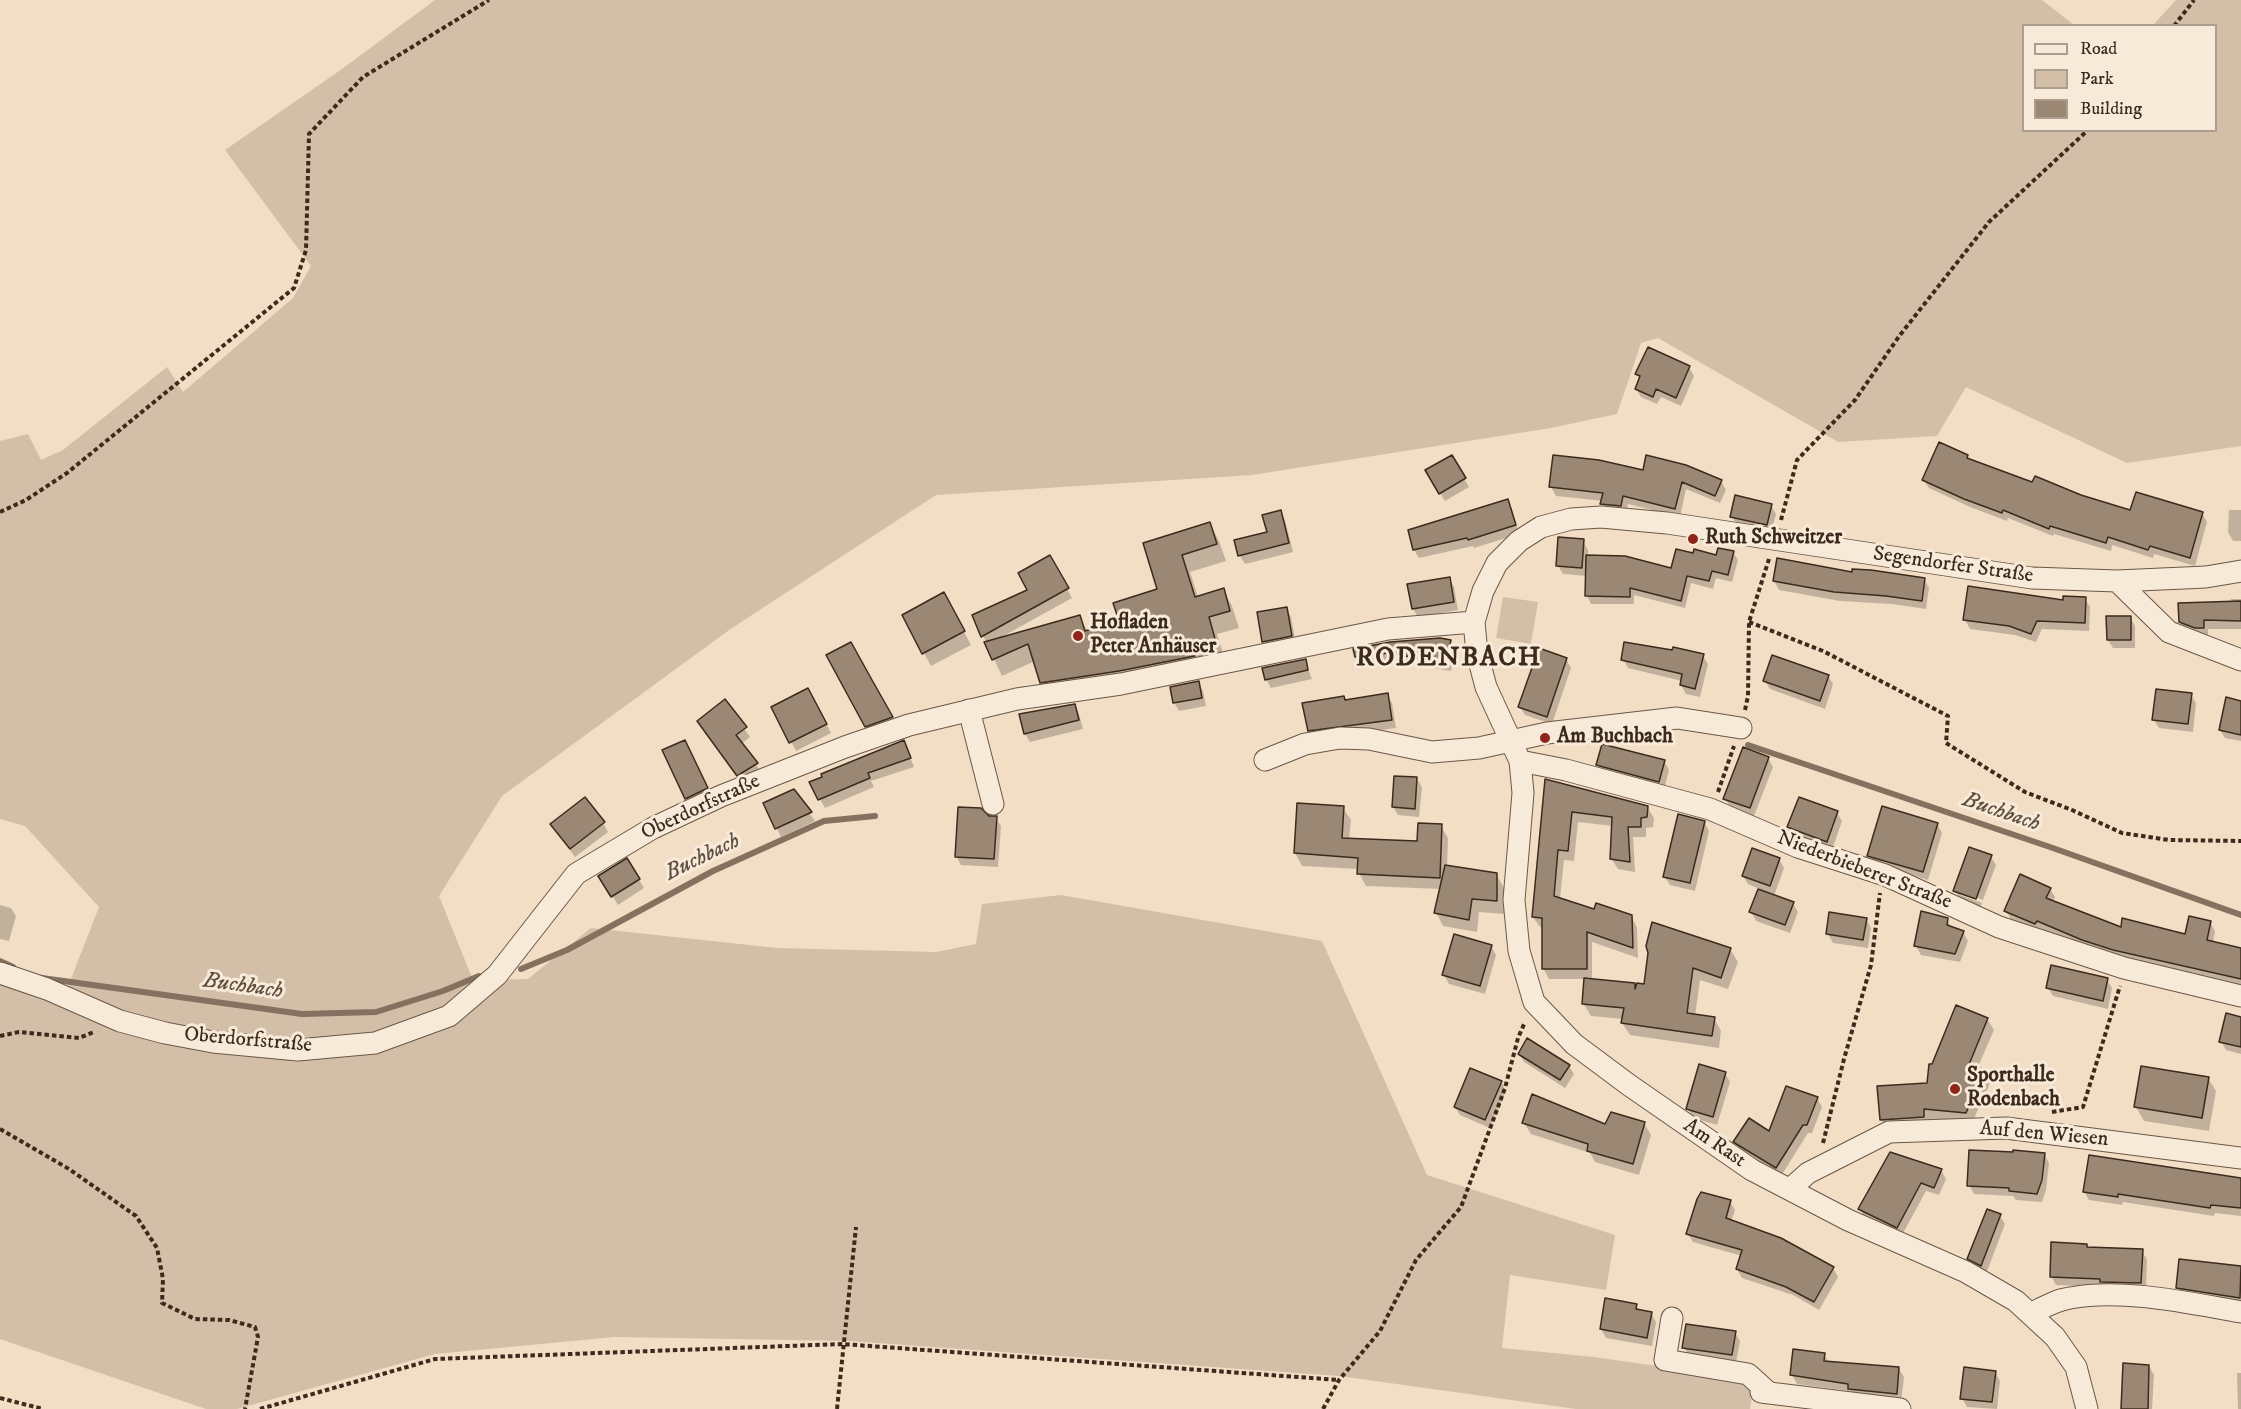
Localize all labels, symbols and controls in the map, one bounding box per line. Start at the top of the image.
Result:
legend [2022,24,2217,132]
text: Road [2080,38,2117,60]
text: Park [2080,68,2114,90]
text: Building [2080,98,2142,120]
place label: Ruth Schweitzer [1705,526,1842,552]
marker: Ruth Schweitzer [1686,532,1700,546]
street label: Segendorfer Straße [1871,542,2035,590]
place label: Hofladen Peter Anhäuser [1090,611,1216,661]
marker: Hofladen Peter Anhäuser [1071,629,1085,643]
district label: RODENBACH [1356,643,1542,675]
place label: Am Buchbach [1557,725,1673,751]
marker: Am Buchbach [1538,731,1552,745]
street label: Oberdorfstraße [638,770,764,846]
water label: Buchbach [1959,787,2043,839]
street label: Niederbieberer Straße [1773,826,1955,916]
water label: Buchbach [661,829,745,887]
water label: Buchbach [202,968,284,1006]
street label: Oberdorfstraße [183,1023,313,1059]
place label: Sporthalle Rodenbach [1967,1064,2060,1114]
marker: Sporthalle Rodenbach [1948,1082,1962,1096]
street label: Am Rast [1678,1114,1750,1174]
street label: Auf den Wiesen [1978,1117,2110,1153]

